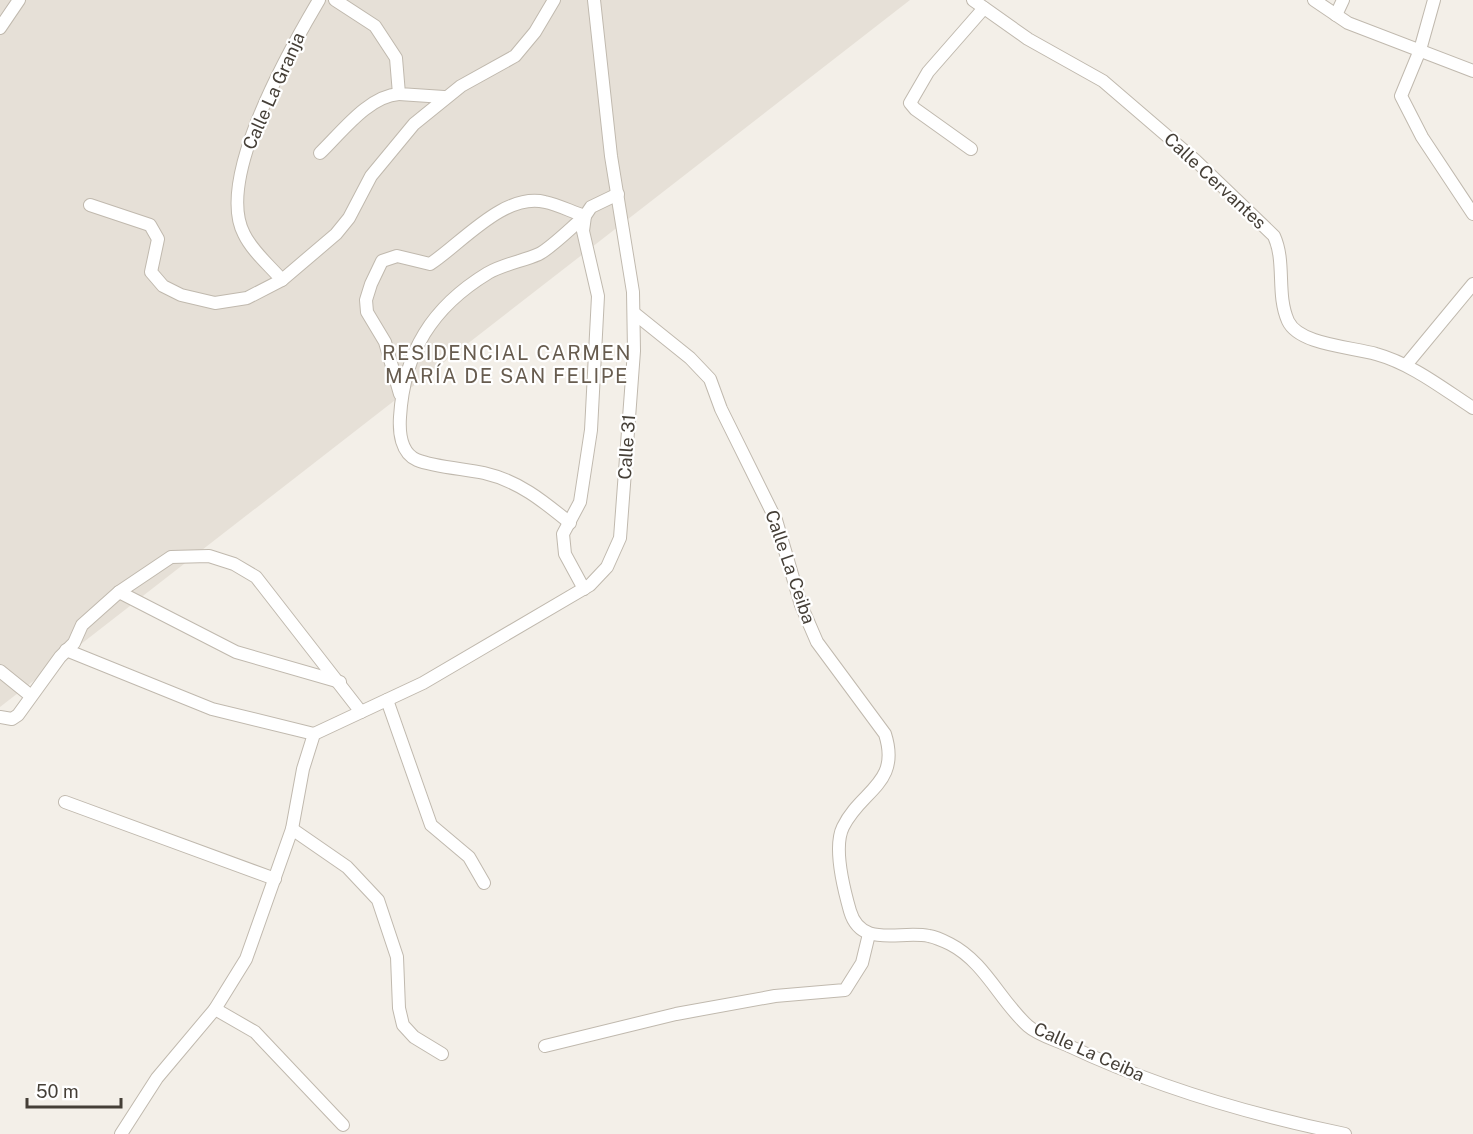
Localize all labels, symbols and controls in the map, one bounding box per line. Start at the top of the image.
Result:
street label: Calle La Granja [238,29,309,153]
street label: Calle Cervantes [1160,128,1271,233]
district label: RESIDENCIAL CARMEN MARÍA DE SAN FELIPE [382,341,632,388]
street label: Calle 31 [614,414,639,480]
street label: Calle La Ceiba [761,507,820,627]
street label: Calle La Ceiba [1031,1018,1148,1085]
scale bar [27,1071,122,1109]
text: 50 m [36,1081,79,1102]

